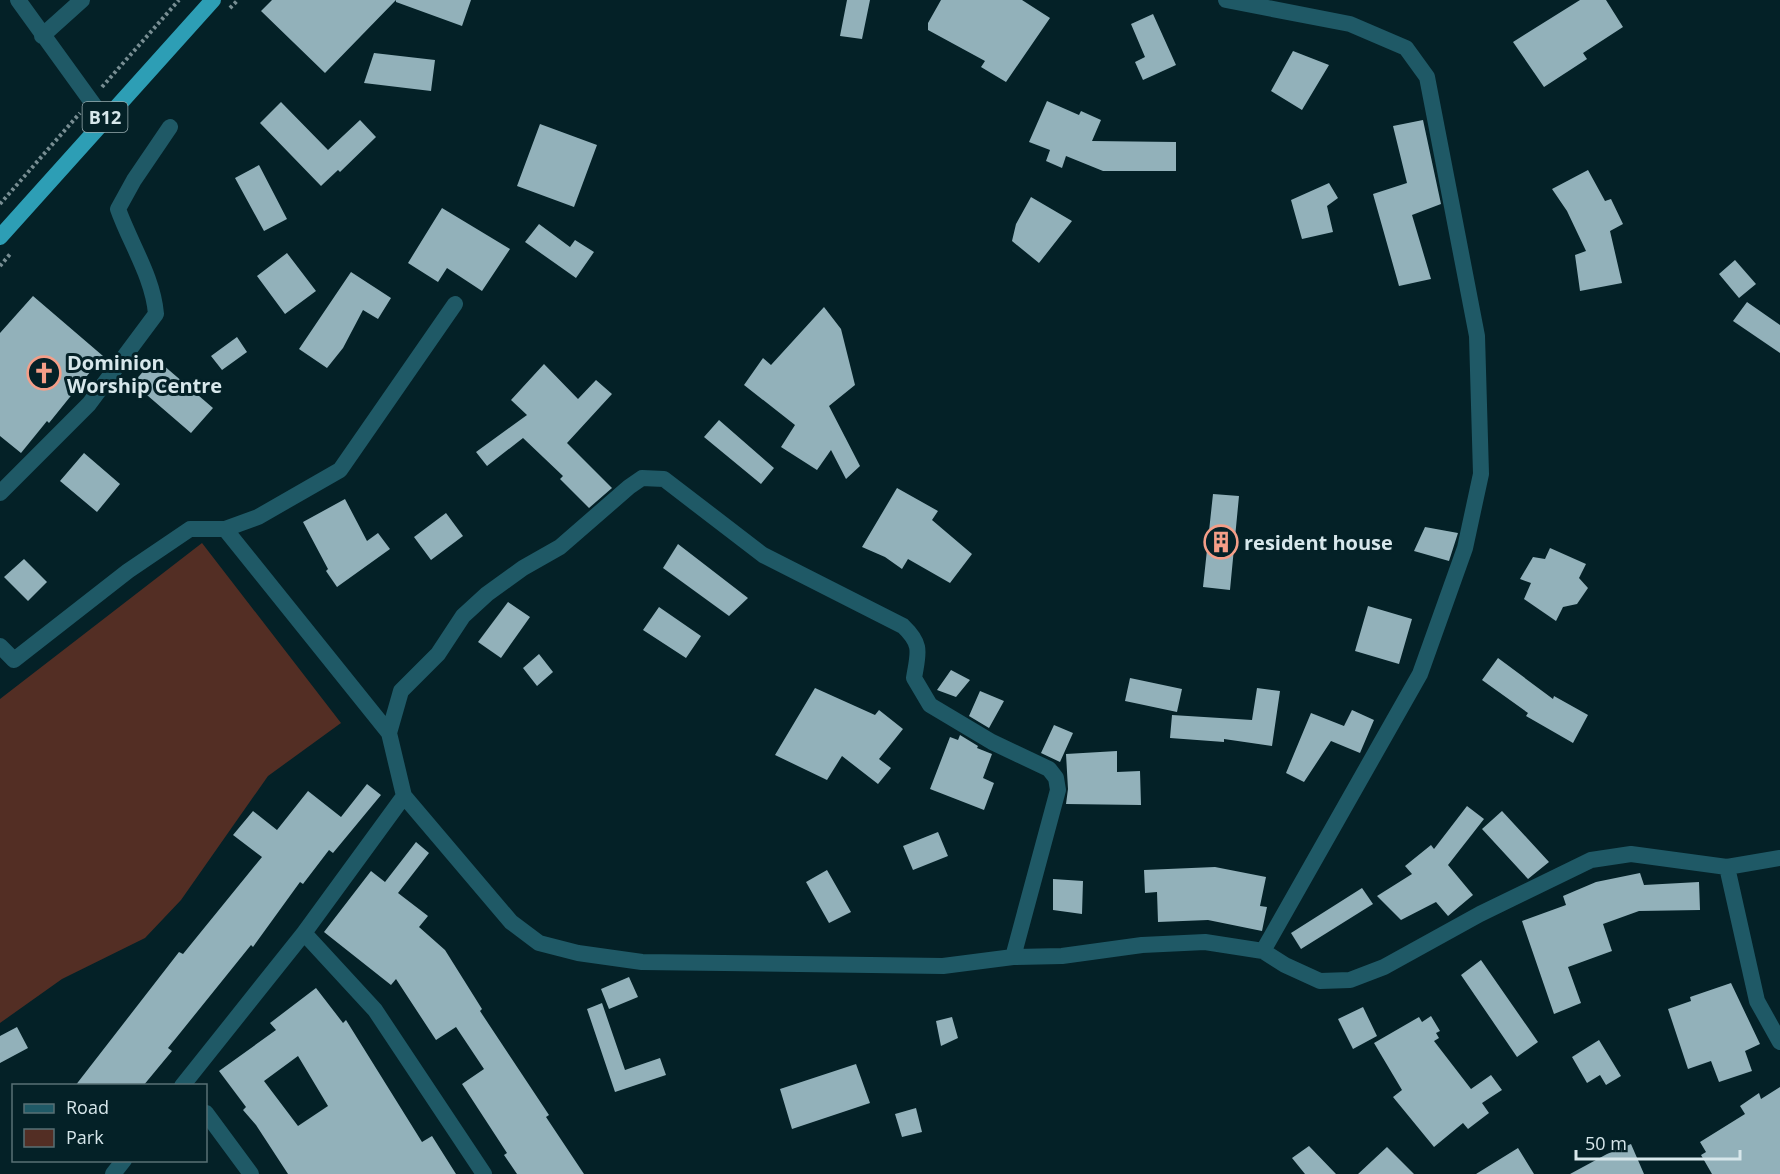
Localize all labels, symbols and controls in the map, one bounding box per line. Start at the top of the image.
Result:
road number: B12 [82,102,128,132]
place label: Dominion Worship Centre [67,349,222,399]
church icon: Dominion Worship Centre [26,355,62,391]
building icon: resident house [1203,524,1239,560]
place label: resident house [1244,529,1393,556]
legend [12,1084,207,1162]
text: Road [66,1095,109,1119]
scale bar [1576,1123,1740,1161]
text: Park [66,1125,104,1149]
text: 50 m [1585,1131,1627,1155]

